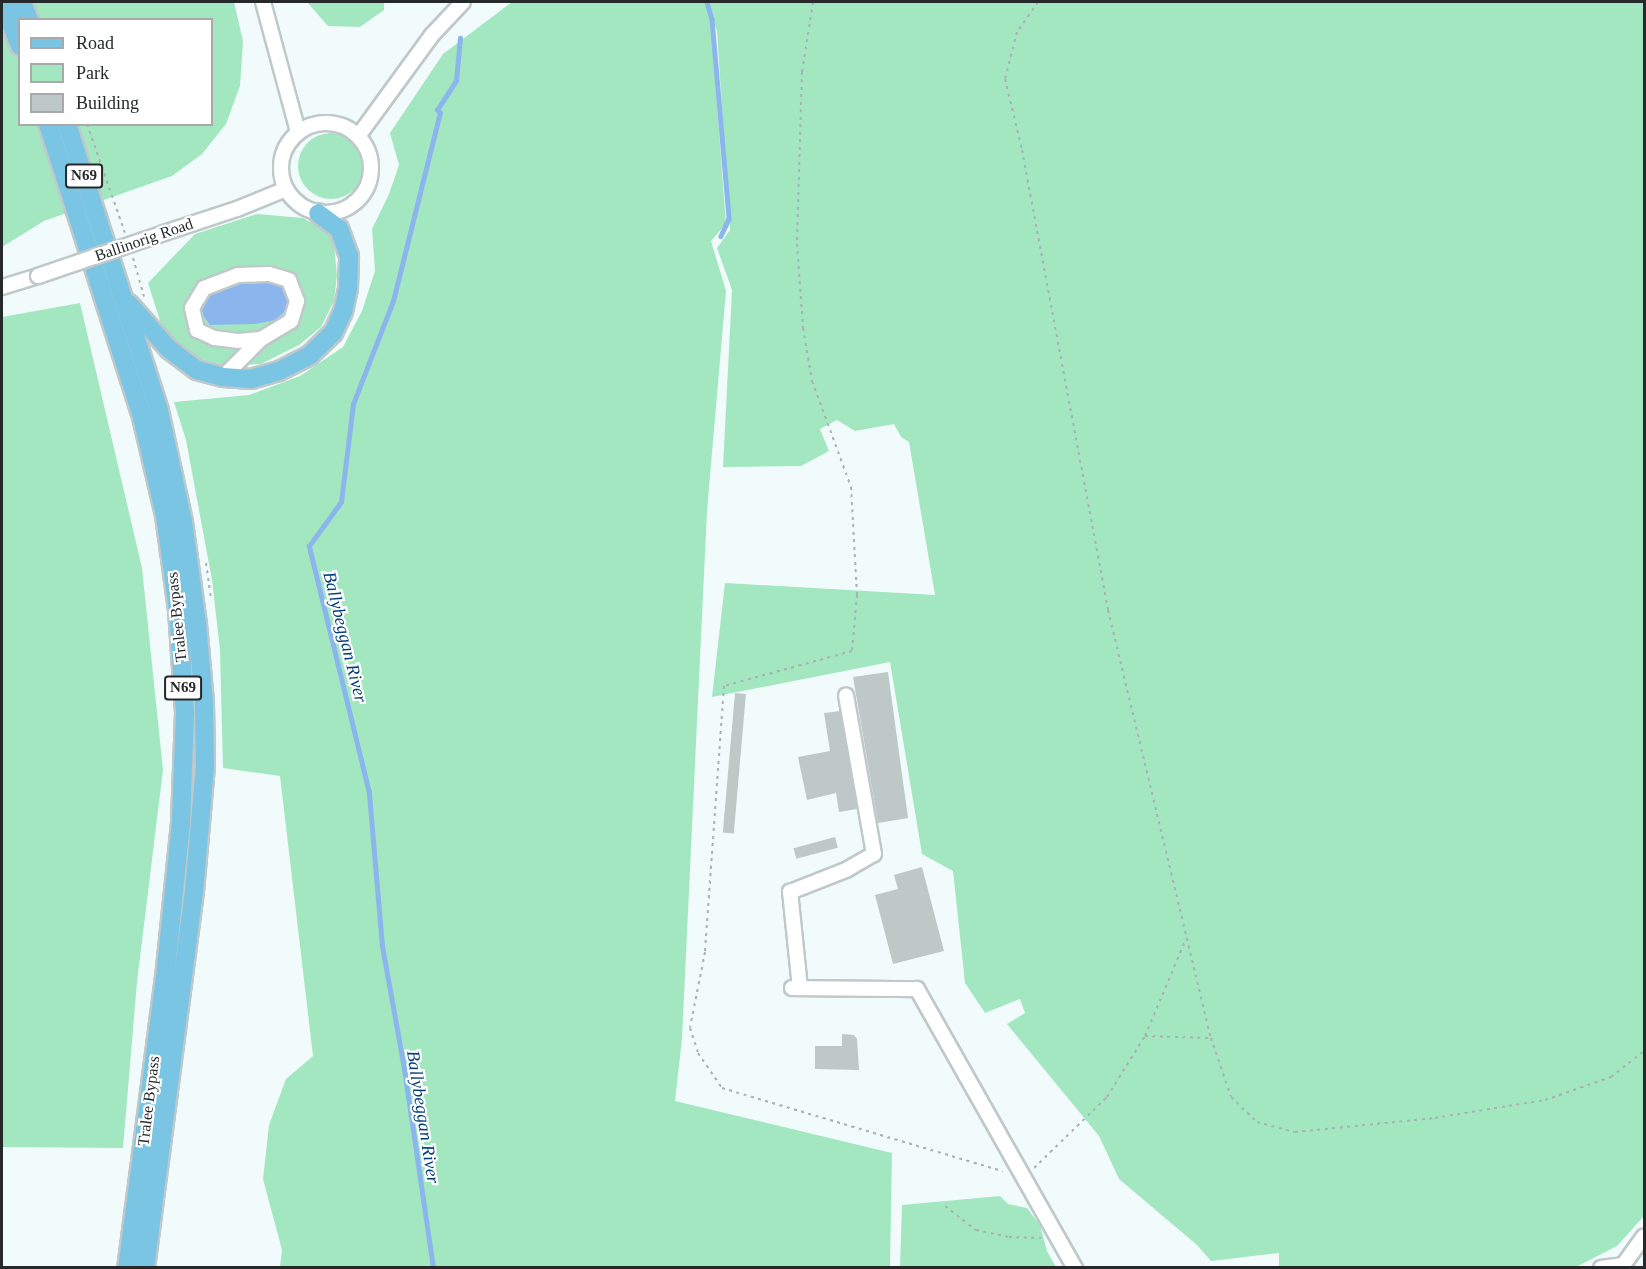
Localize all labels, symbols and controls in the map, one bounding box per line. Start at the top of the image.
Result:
legend [18,18,213,126]
text: Road [76,33,114,53]
text: Park [76,63,109,83]
text: Building [76,93,139,113]
road number: N69 [64,164,104,188]
street label: Ballinorig Road [92,214,196,266]
water label: Ballybeggan River [318,569,372,705]
street label: Tralee Bypass [163,571,191,663]
road number: N69 [164,676,202,700]
water label: Ballybeggan River [402,1049,444,1185]
street label: Tralee Bypass [134,1055,164,1147]

